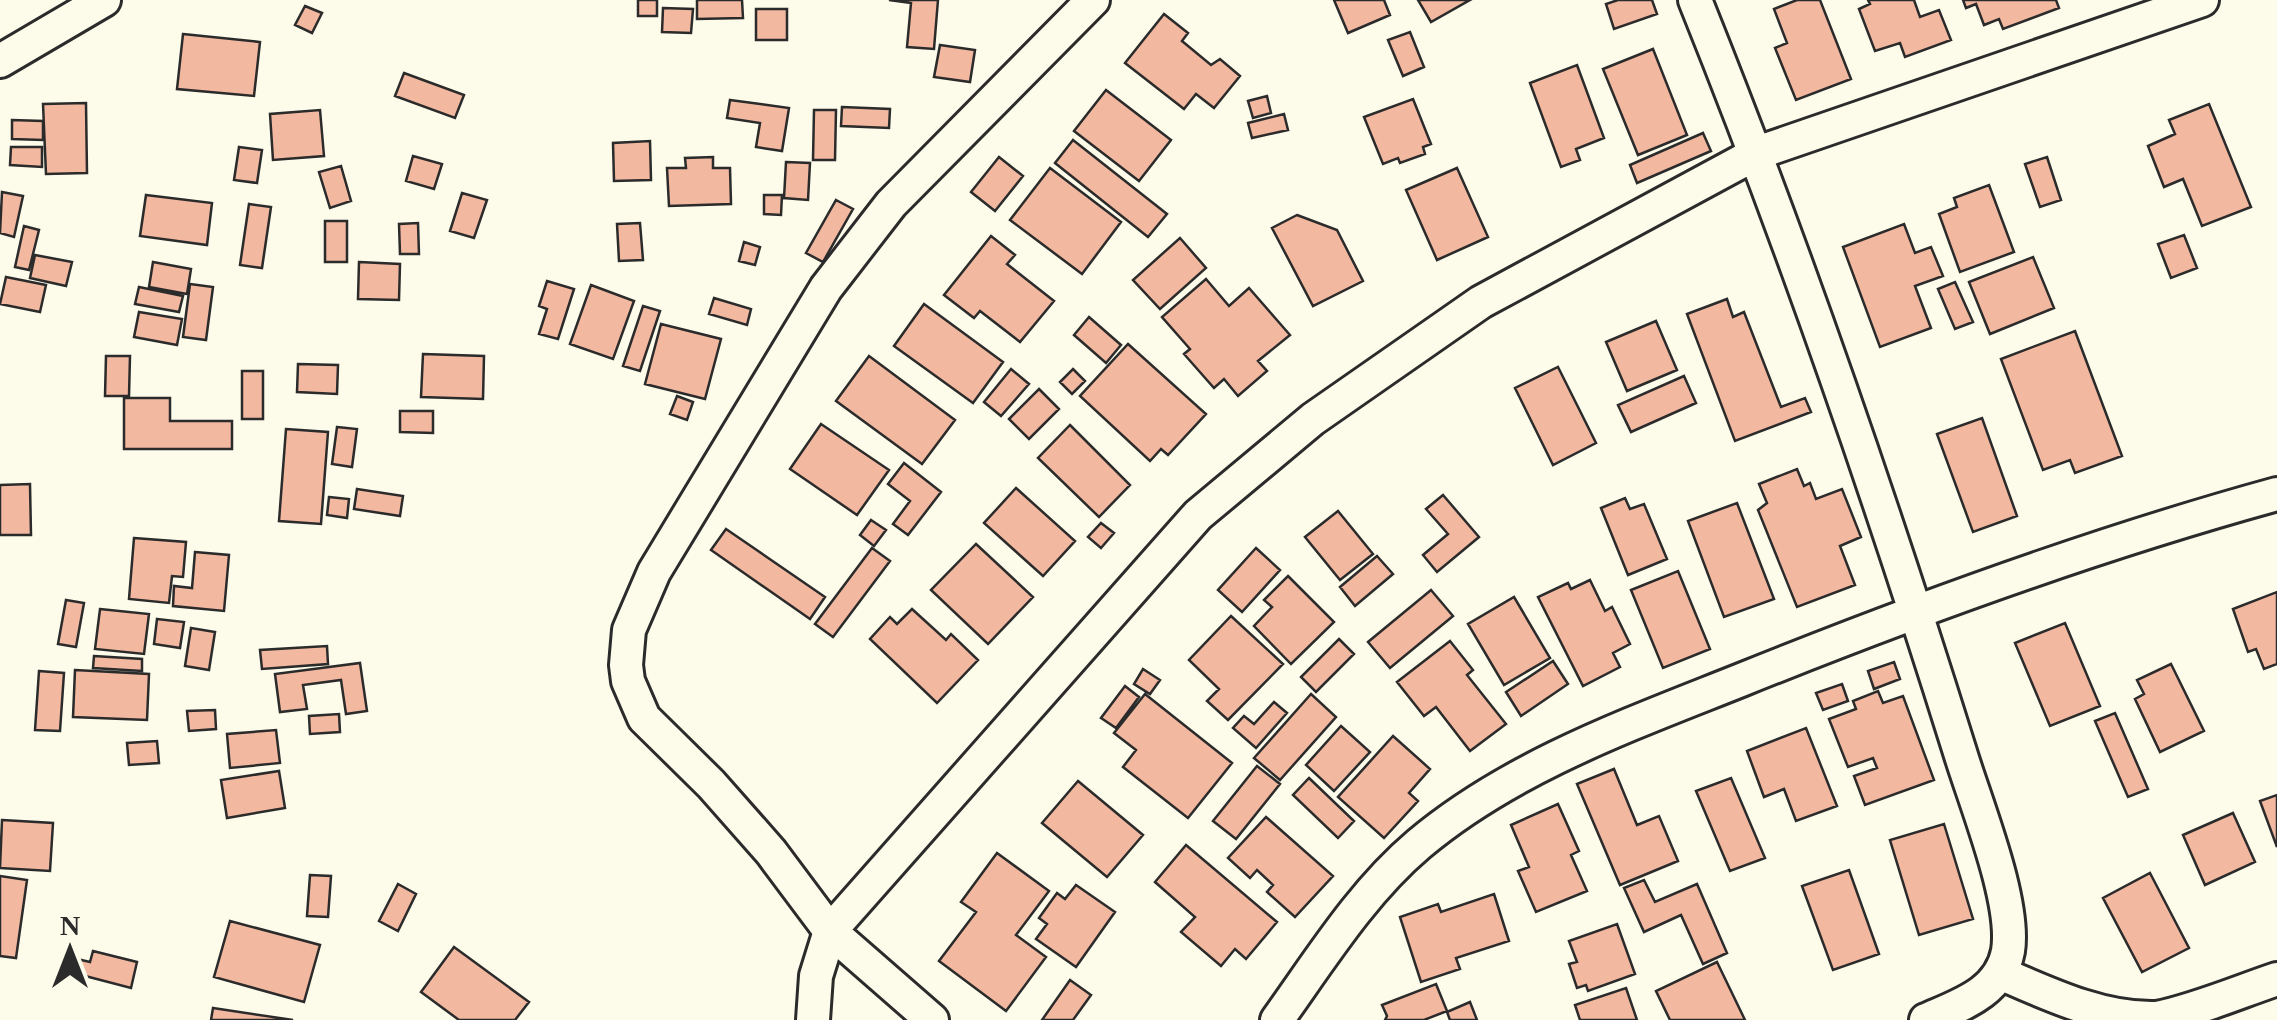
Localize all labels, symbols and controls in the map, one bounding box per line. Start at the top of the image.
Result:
north arrow [20,900,120,1000]
text: N [60,910,80,941]

